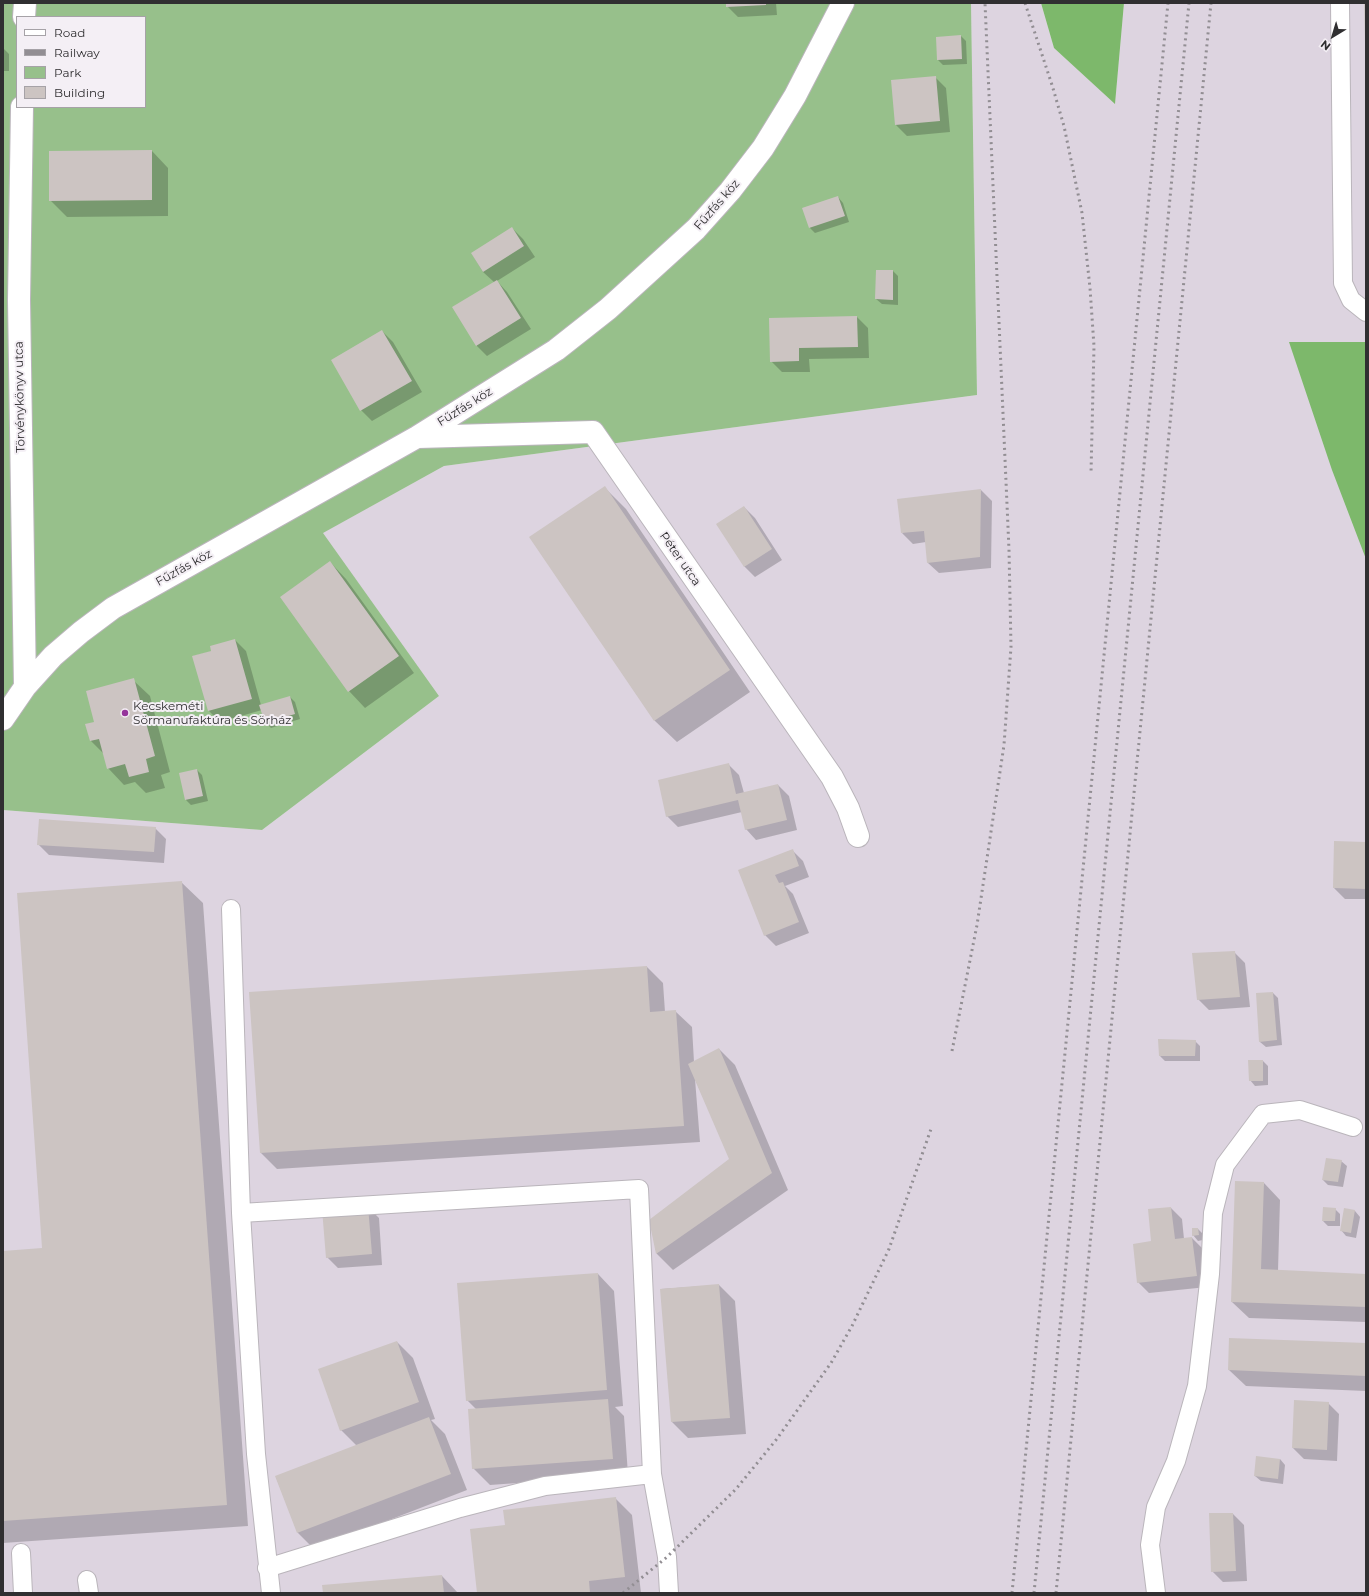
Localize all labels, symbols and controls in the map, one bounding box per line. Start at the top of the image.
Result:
legend [16,16,146,108]
north arrow [1313,16,1353,56]
text: Road [54,25,85,40]
text: N [1318,37,1333,54]
text: Railway [54,45,100,60]
text: Park [54,65,81,80]
text: Building [54,85,105,100]
street label: Fűzfás köz [691,177,743,233]
street label: Törvénykönyv utca [12,341,28,453]
street label: Fűzfás köz [435,384,495,430]
street label: Péter utca [656,529,704,589]
street label: Fűzfás köz [153,547,215,589]
place label: Kecskeméti Sörmanufaktúra és Sörház [133,699,291,727]
marker: Kecskeméti Sörmanufaktúra és Sörház [120,708,130,718]

